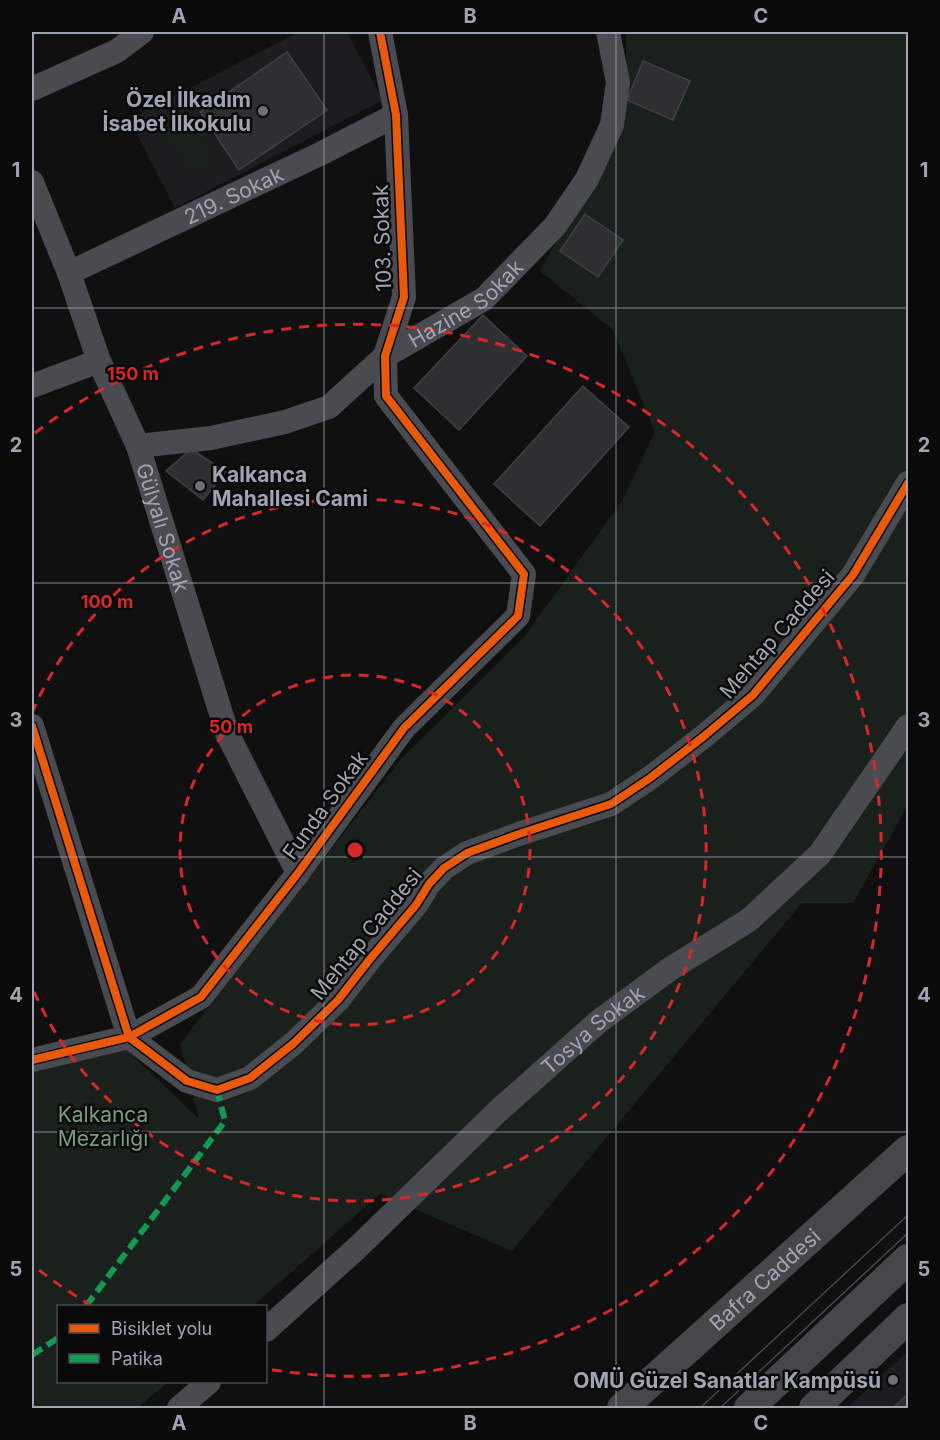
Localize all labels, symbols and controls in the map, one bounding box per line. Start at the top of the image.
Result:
text: A [172,4,187,28]
text: B [463,4,477,28]
text: C [754,4,768,28]
place label: Özel İlkadım İsabet İlkokulu [103,86,251,136]
marker: Özel İlkadım İsabet İlkokulu [256,104,270,118]
text: 1 [12,158,20,182]
text: 1 [920,158,928,182]
street label: 219. Sokak [180,161,287,229]
street label: 103. Sokak [368,184,396,292]
street label: Hazine Sokak [404,254,528,352]
text: 150 m [107,363,159,384]
text: 2 [10,433,22,457]
text: 2 [918,433,930,457]
street label: Gülyalı Sokak [131,460,195,596]
place label: Kalkanca Mahallesi Cami [212,462,368,511]
marker: Kalkanca Mahallesi Cami [193,479,207,493]
street label: Mehtap Caddesi [714,565,840,703]
text: 100 m [81,591,133,612]
text: 3 [10,708,22,732]
text: 3 [918,708,930,732]
text: 50 m [209,716,253,737]
street label: Funda Sokak [277,746,373,864]
centre of rings [345,840,365,860]
street label: Mehtap Caddesi [305,863,427,1005]
street label: Tosya Sokak [536,980,649,1079]
text: 4 [9,983,23,1007]
text: 4 [917,983,931,1007]
park label: Kalkanca Mezarlığı [58,1102,148,1151]
street label: Bafra Caddesi [704,1223,825,1336]
text: 5 [10,1257,22,1281]
text: 5 [918,1257,930,1281]
legend [57,1305,267,1383]
text: Bisiklet yolu [111,1318,212,1339]
text: Patika [111,1348,163,1369]
place label: OMÜ Güzel Sanatlar Kampüsü [573,1367,881,1393]
marker: OMÜ Güzel Sanatlar Kampüsü [886,1373,900,1387]
text: A [172,1411,187,1435]
text: B [463,1411,477,1435]
text: C [754,1411,768,1435]

